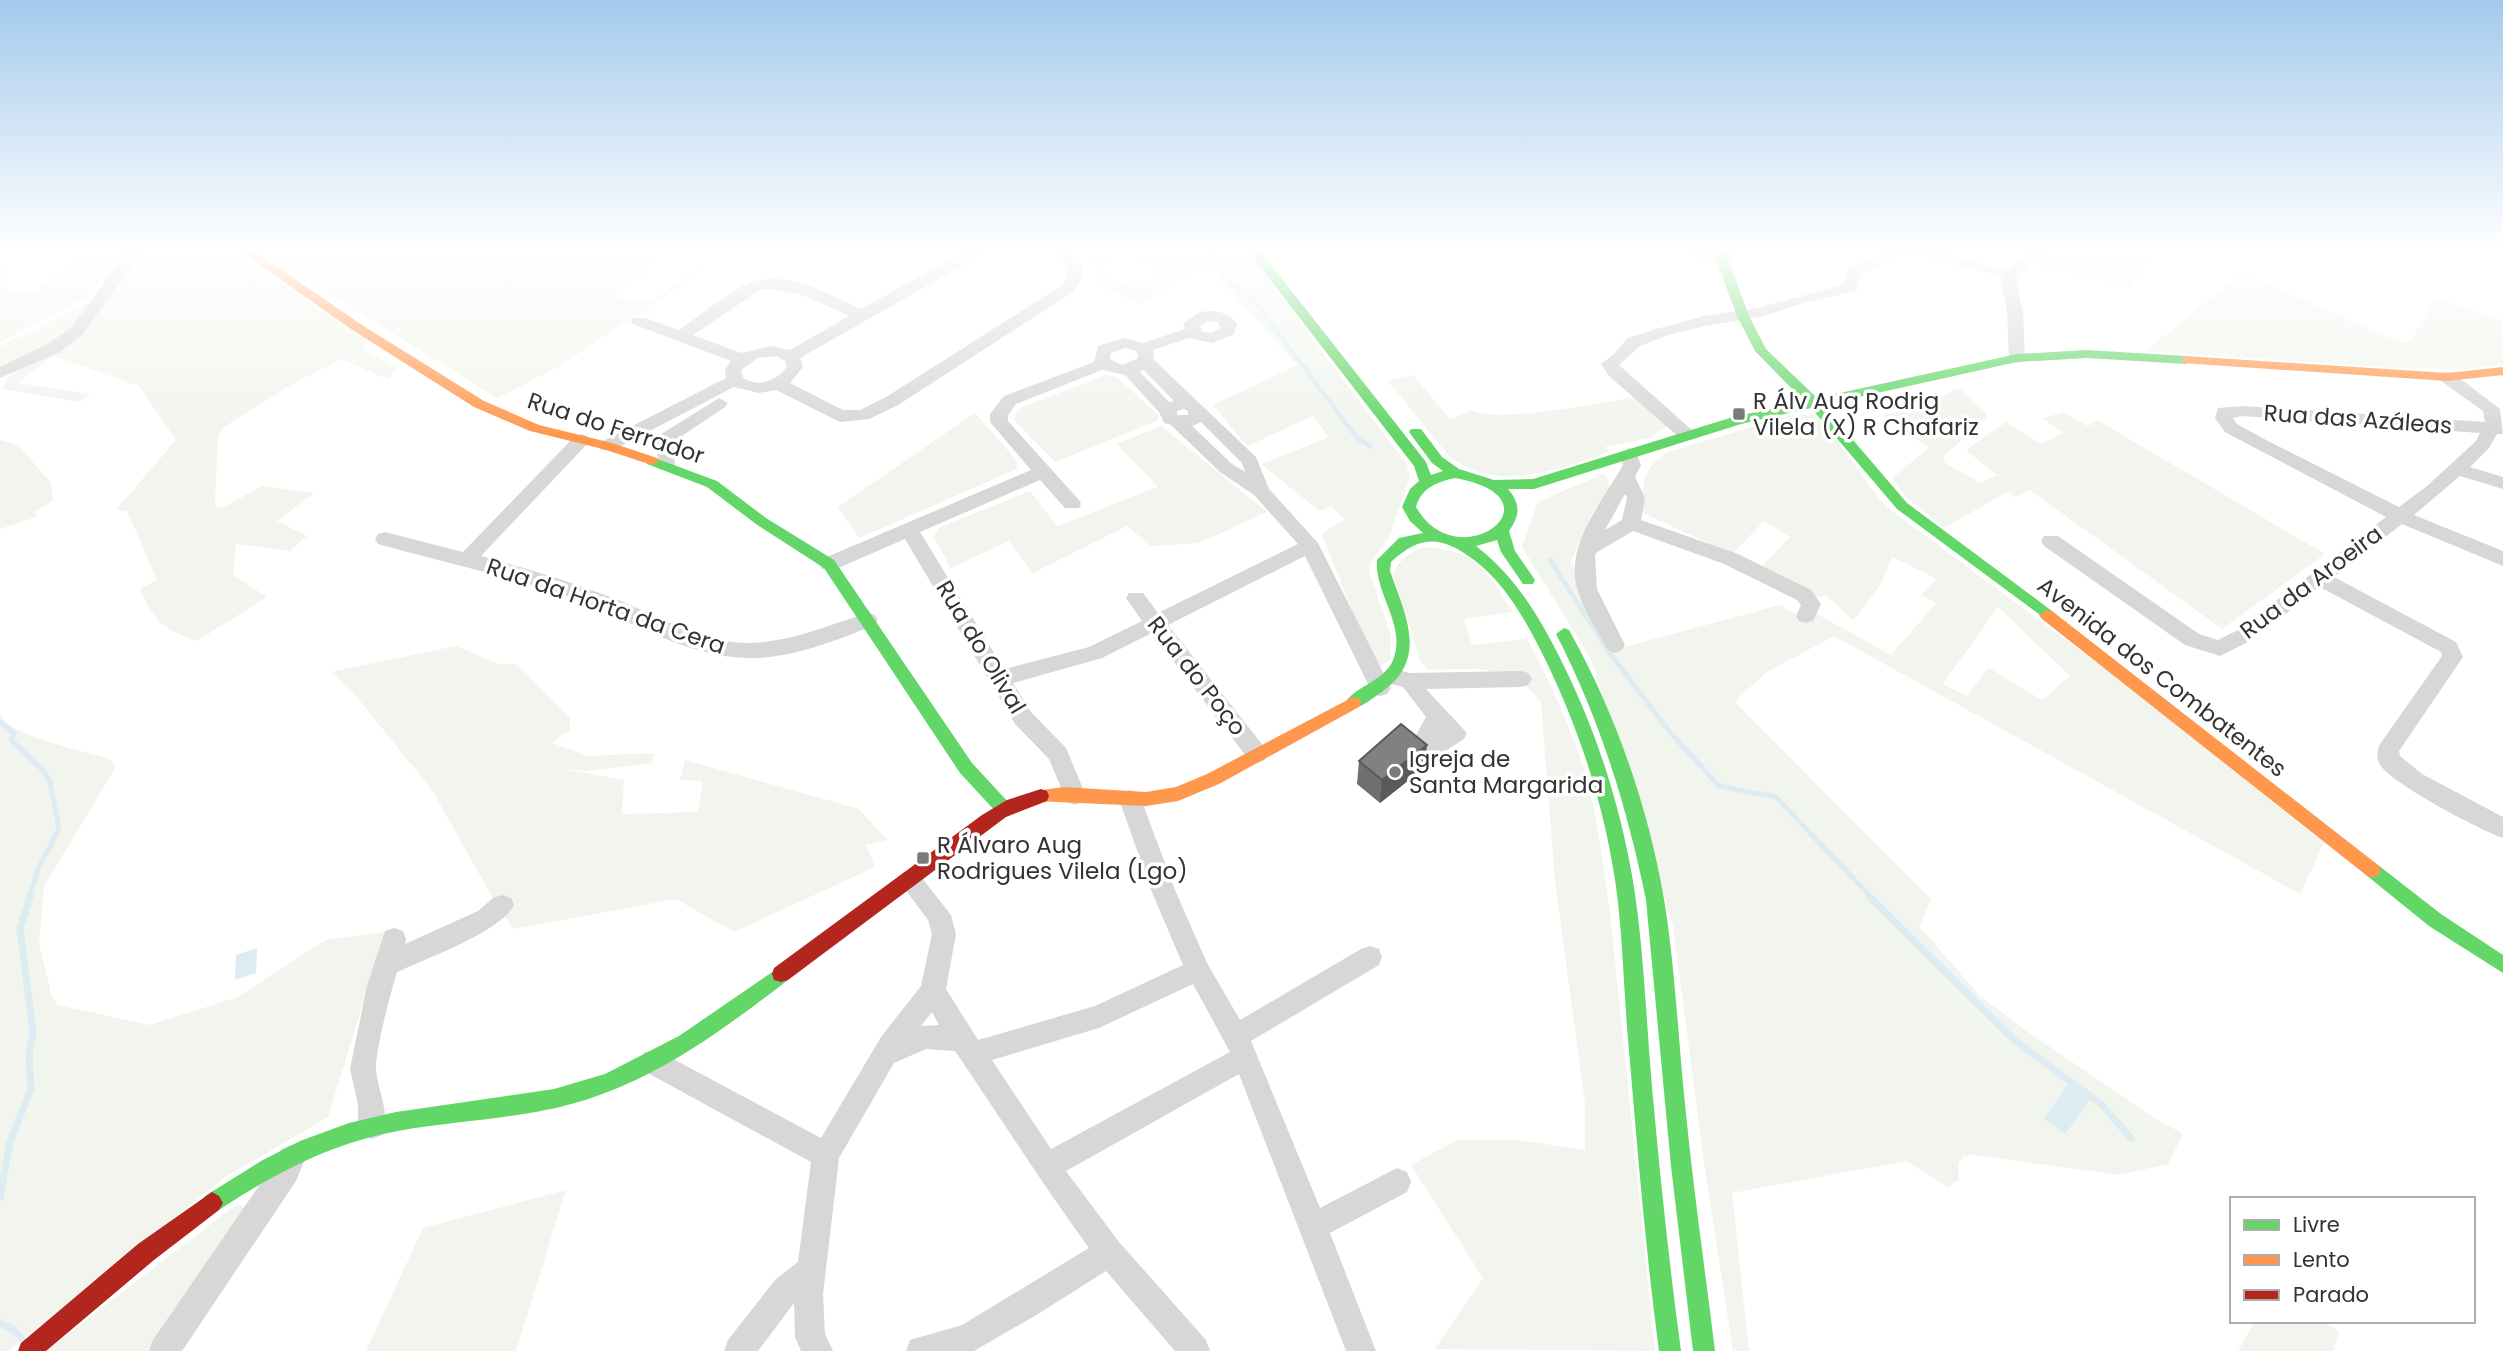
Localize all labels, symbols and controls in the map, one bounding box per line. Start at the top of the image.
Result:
street label: Rua do Ferrador [523,384,709,472]
place label: R Álv Aug Rodrig Vilela (X) R Chafariz [1753,385,1979,443]
street label: Rua das Azáleas [2263,396,2453,442]
marker: R Álv Aug Rodrig Vilela (X) R Chafariz [1731,406,1747,422]
street label: Rua da Aroeira [2233,518,2389,646]
street label: Rua da Horta da Cera [482,550,730,662]
street label: Avenida dos Combatentes [2031,570,2293,784]
street label: Rua do Olival [929,574,1033,720]
street label: Rua do Poço [1140,610,1254,742]
place label: Igreja de Santa Margarida [1409,743,1603,801]
marker: Igreja de Santa Margarida [1387,764,1403,780]
place label: R Álvaro Aug Rodrigues Vilela (Lgo) [937,829,1188,887]
marker: R Álvaro Aug Rodrigues Vilela (Lgo) [915,850,931,866]
legend [2230,1197,2475,1323]
text: Livre [2293,1210,2340,1239]
text: Lento [2293,1245,2350,1274]
text: Parado [2293,1280,2369,1309]

